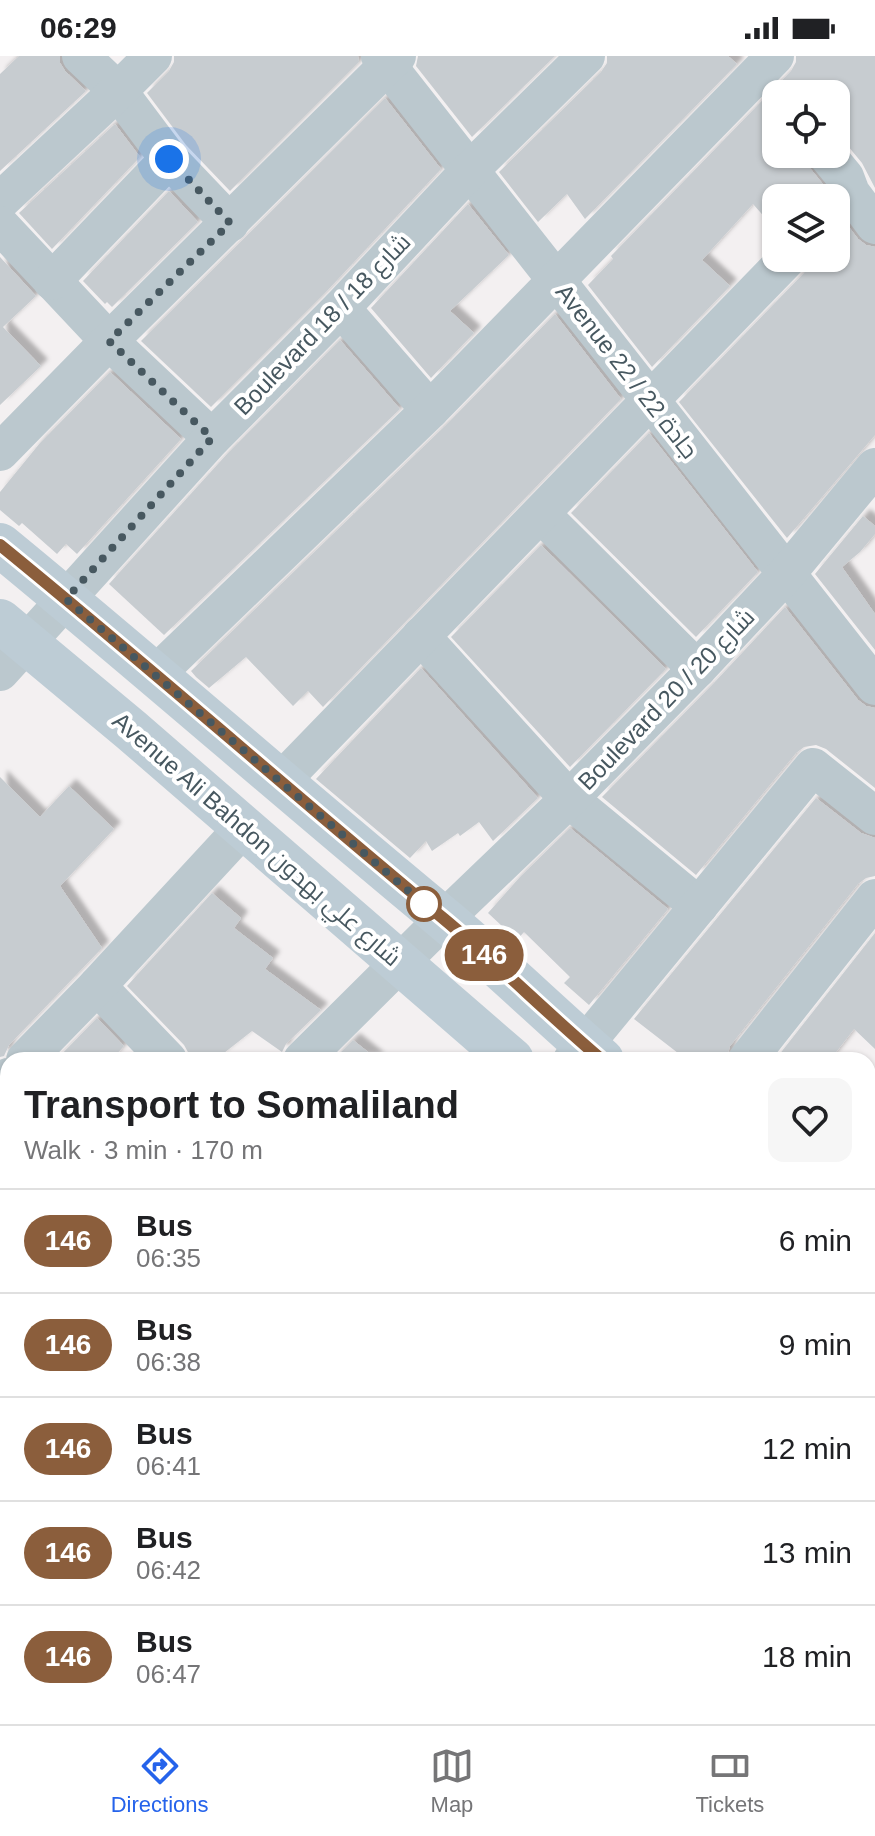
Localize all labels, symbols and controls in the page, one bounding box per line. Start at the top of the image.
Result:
text: 06:29 [40,11,117,44]
map controls [762,80,850,272]
button: locate [762,80,850,168]
your location [149,139,189,179]
button: layers [762,184,850,272]
street label: Boulevard 18 / شارع 18 [228,228,418,422]
street label: Avenue 22 / جادة 22 [551,278,703,464]
street label: Boulevard 20 / شارع 20 [572,603,762,797]
street label: Avenue Ali Bahdon شارع علي بهدون [104,707,406,976]
unlabelled marker [407,887,441,921]
line badge: 146 [438,929,530,981]
text: 146 [461,939,507,970]
button: heart [768,1078,852,1162]
text: Transport to Somaliland [24,1084,459,1126]
text: Walk · 3 min · 170 m [24,1135,263,1165]
text: Bus [136,1209,193,1242]
text: 6 min [779,1224,852,1257]
text: 146 [45,1225,91,1256]
text: 06:35 [136,1243,201,1273]
text: Bus [136,1313,193,1346]
text: 9 min [779,1328,852,1361]
text: 146 [45,1329,91,1360]
text: 06:38 [136,1347,201,1377]
text: Bus [136,1417,193,1450]
text: 12 min [762,1432,852,1465]
text: 146 [45,1433,91,1464]
text: 06:41 [136,1451,201,1481]
text: Bus [136,1521,193,1554]
text: 13 min [762,1536,852,1569]
text: 146 [45,1537,91,1568]
text: 06:42 [136,1555,201,1585]
text: Bus [136,1625,193,1658]
text: 18 min [762,1640,852,1673]
text: 146 [45,1641,91,1672]
text: 06:47 [136,1659,201,1689]
tab: Directions [111,1744,209,1818]
tab: Map [430,1744,474,1818]
tab: Tickets [695,1744,764,1818]

